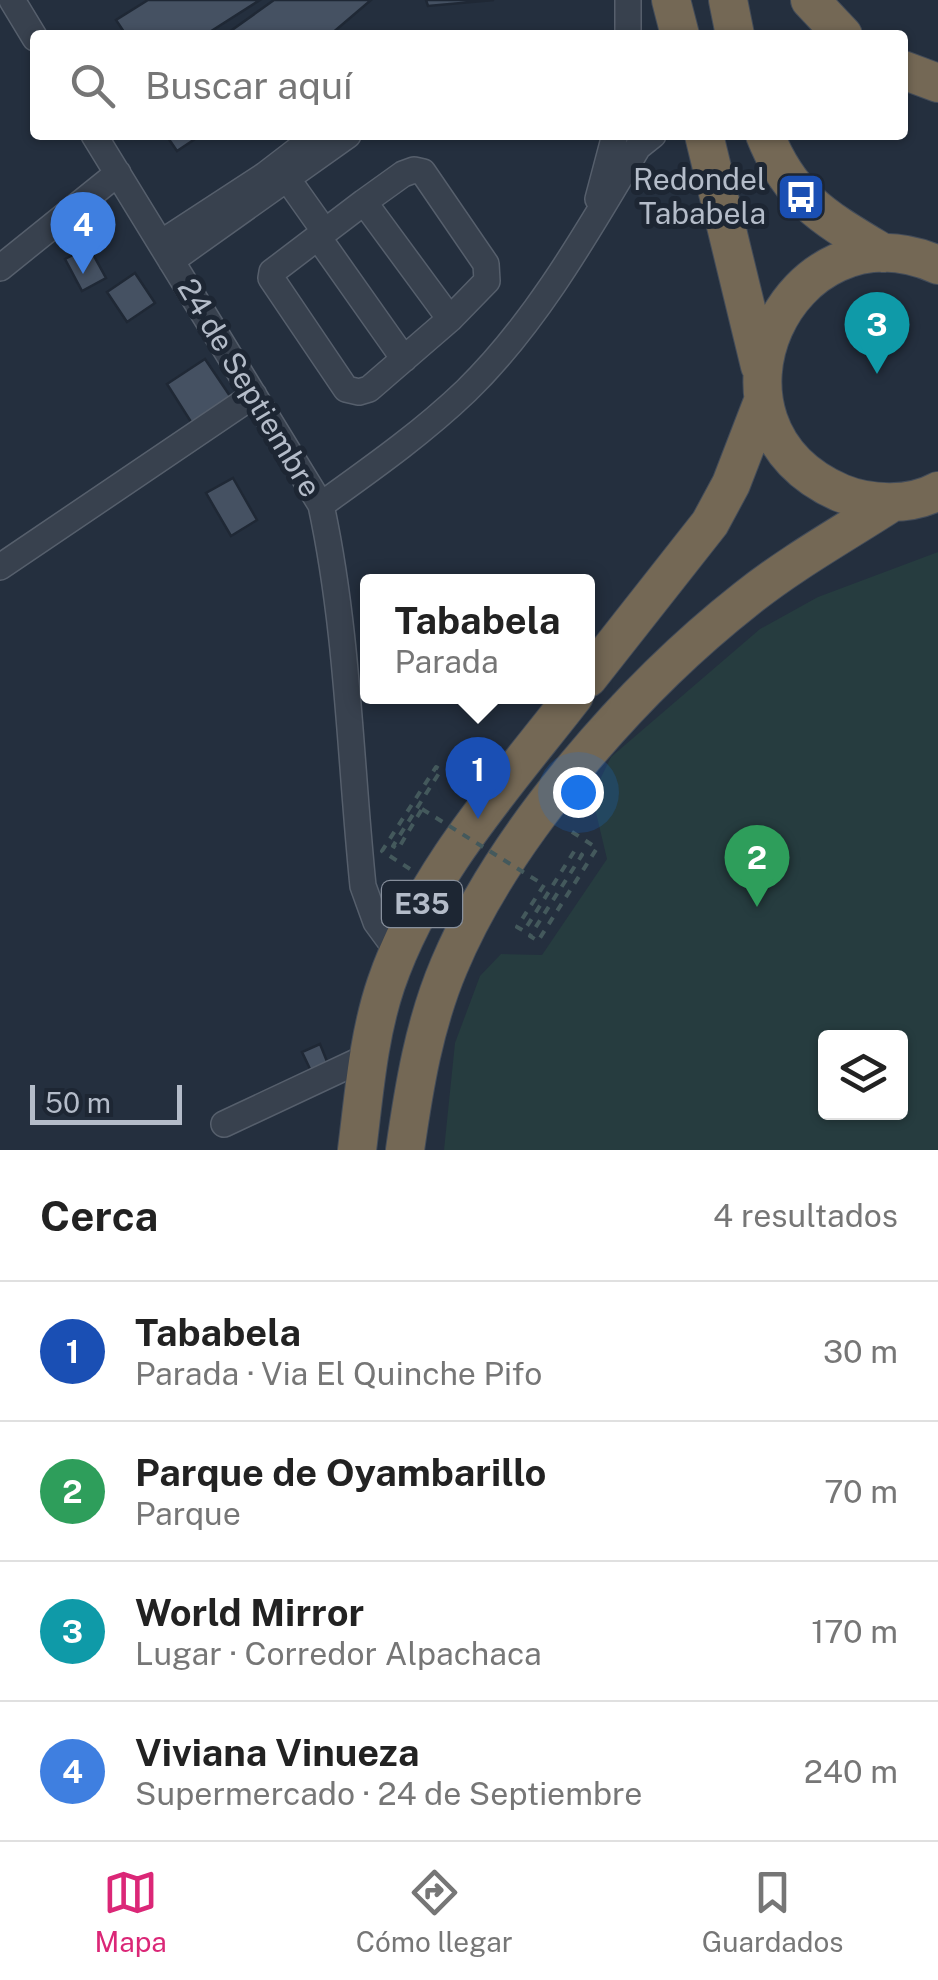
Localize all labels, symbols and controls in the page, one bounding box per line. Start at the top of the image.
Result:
search box [30,30,908,140]
icon: search [65,58,120,113]
text: Buscar aquí [145,63,352,108]
place label: Redondel Tababela [633,161,766,231]
bus stop icon: Redondel Tababela [775,171,827,223]
pin: 4 [51,192,116,274]
street label: 24 de Septiembre [170,272,329,503]
pin: 3 [844,292,910,374]
popup [360,574,595,704]
text: Tababela [394,598,561,643]
text: Parada [394,643,499,680]
pin: 1 [446,736,510,819]
your location [553,767,604,818]
pin: 2 [724,824,790,907]
road number: E35 [382,881,462,927]
map controls [818,1030,908,1120]
button: layers [818,1030,908,1120]
scale bar [30,1080,182,1124]
text: 50 m [45,1086,111,1119]
text: Cerca [40,1191,158,1240]
text: 4 resultados [713,1197,898,1234]
text: Tababela [135,1310,301,1355]
text: 1 [66,1333,79,1370]
text: 30 m [823,1333,898,1370]
text: Parada · Via El Quinche Pifo [135,1355,542,1392]
text: Parque de Oyambarillo [135,1450,546,1495]
text: 2 [62,1473,83,1510]
text: 70 m [824,1473,898,1510]
text: Parque [135,1495,241,1532]
text: World Mirror [135,1590,364,1635]
text: 3 [62,1613,83,1650]
text: 170 m [811,1613,898,1650]
text: Lugar · Corredor Alpachaca [135,1635,542,1672]
text: Viviana Vinueza [135,1730,420,1775]
text: 4 [62,1753,83,1790]
text: 240 m [804,1753,898,1790]
text: Supermercado · 24 de Septiembre [135,1775,642,1812]
tab: Mapa [95,1865,167,1958]
tab: Cómo llegar [356,1865,513,1958]
tab: Guardados [702,1865,843,1958]

